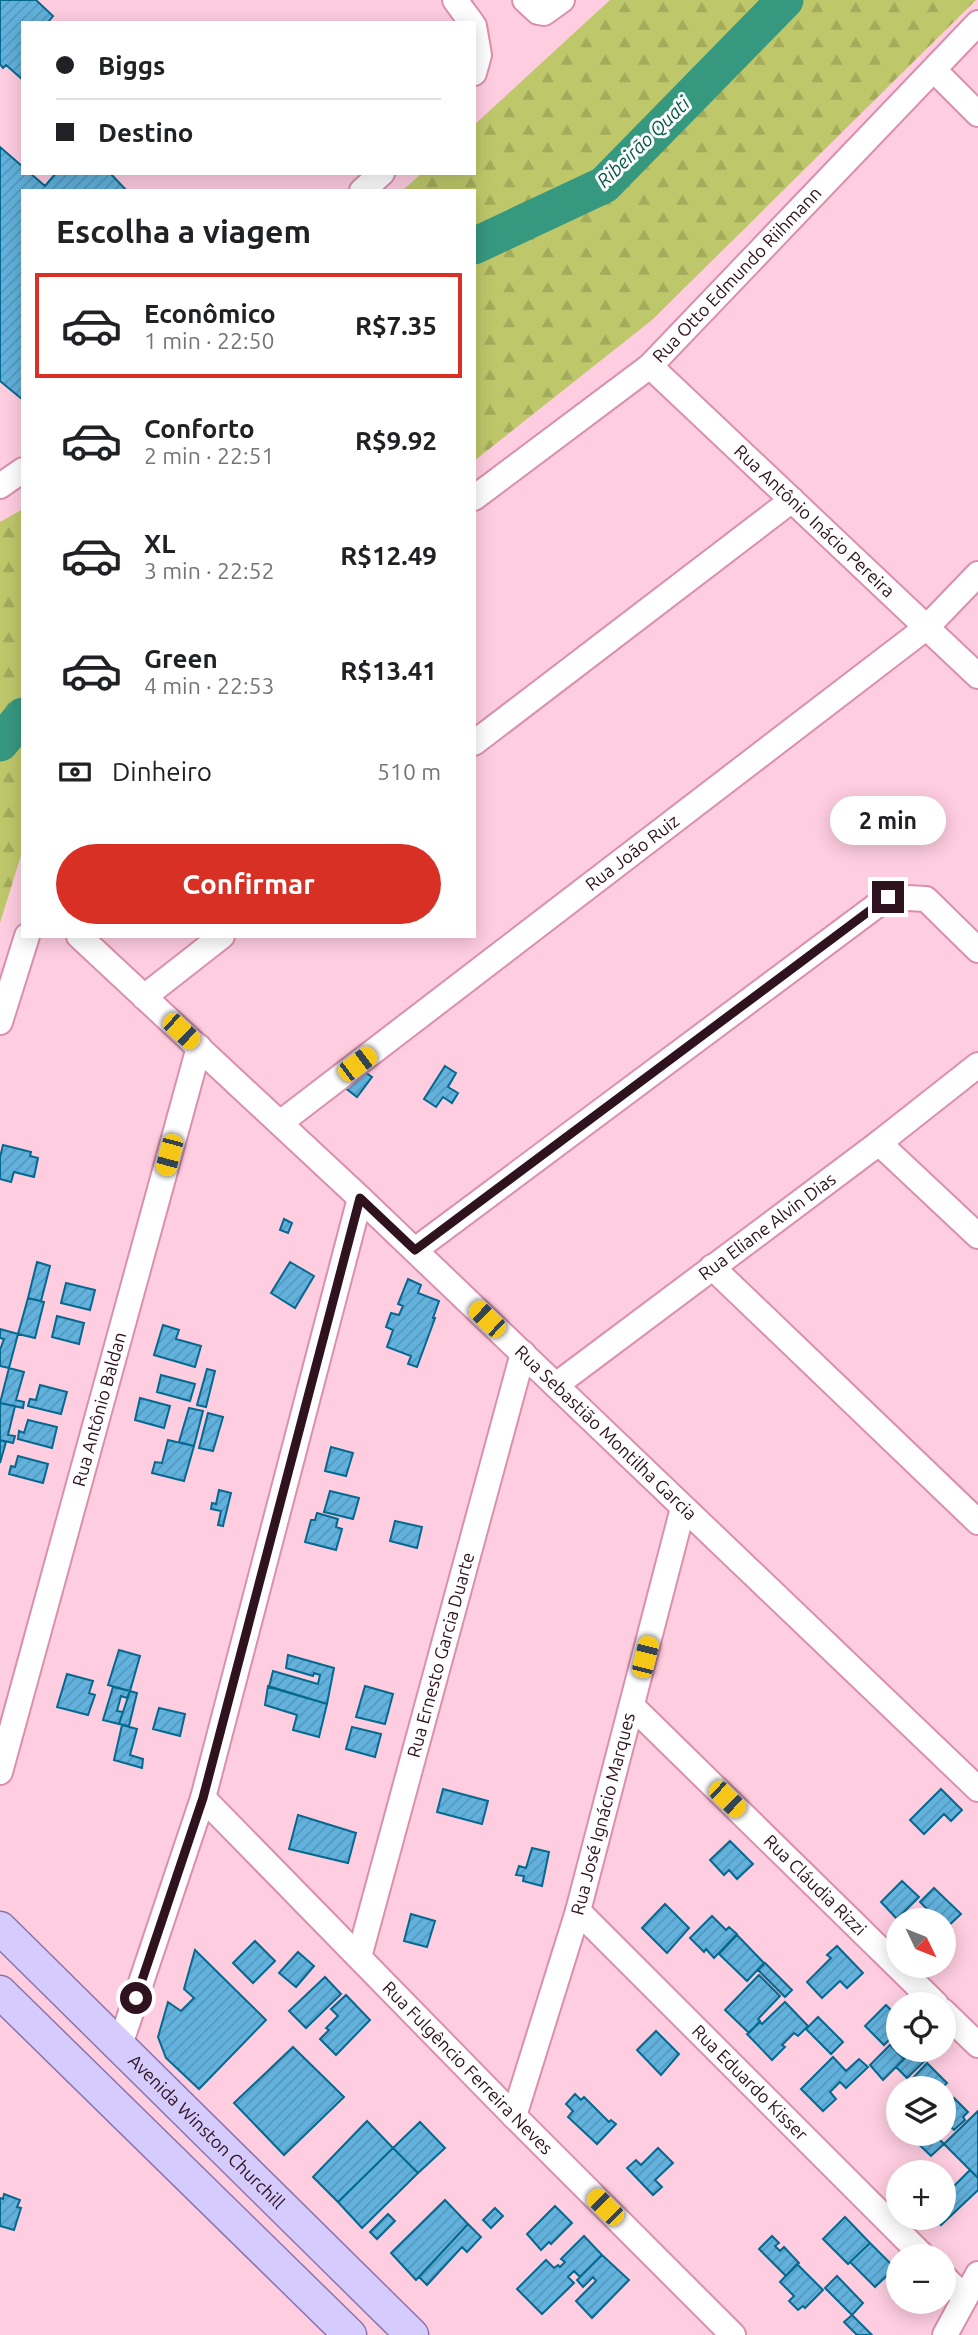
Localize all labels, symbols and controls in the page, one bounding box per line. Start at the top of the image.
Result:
text: Biggs [98,51,165,80]
water label: Ribeirão Quati [592,91,695,192]
text: Destino [98,118,194,147]
street label: Rua Otto Edmundo Riihmann [648,182,825,366]
text: Escolha a viagem [56,213,311,249]
icon: car [60,294,123,357]
text: Econômico [144,299,276,328]
text: R$7.35 [355,311,437,340]
text: 1 min · 22:50 [144,328,275,353]
icon: car [60,409,123,472]
text: Conforto [144,414,255,443]
text: R$9.92 [355,426,437,455]
street label: Rua Antônio Inácio Pereira [731,440,899,601]
text: 2 min · 22:51 [144,443,275,468]
icon: car [60,524,123,587]
text: XL [144,529,175,558]
text: R$12.49 [340,541,437,570]
text: 3 min · 22:52 [144,558,275,583]
icon: car [60,639,123,702]
text: Green [144,644,218,673]
text: R$13.41 [340,656,437,685]
text: 4 min · 22:53 [144,673,275,698]
icon: cash [56,753,94,791]
text: Dinheiro [112,757,212,786]
text: 510 m [377,759,441,784]
callout: 2 min [830,796,946,844]
text: 2 min [859,808,917,833]
street label: Rua João Ruiz [581,810,682,894]
button: Confirmar [56,844,441,924]
route end [872,881,904,913]
car [159,1009,204,1053]
car [334,1043,381,1085]
car [154,1132,185,1178]
street label: Rua Eliane Alvin Dias [694,1168,839,1284]
car [465,1297,510,1341]
street label: Rua Antônio Baldan [68,1330,129,1489]
street label: Rua Sebastião Montilha Garcia [511,1341,701,1524]
street label: Rua Ernesto Garcia Duarte [403,1550,477,1759]
car [630,1634,661,1680]
street label: Rua José Ignácio Marques [566,1710,638,1917]
car [705,1777,750,1821]
street label: Rua Cláudia Rizzi [760,1830,871,1939]
north arrow [886,1908,956,1978]
map controls [886,1908,956,2314]
street label: Rua Fulgêncio Ferreira Neves [379,1977,557,2158]
route start [120,1982,152,2014]
button: locate [886,1992,956,2062]
street label: Rua Eduardo Kisser [689,2020,813,2144]
street label: Avenida Winston Churchill [125,2050,289,2213]
button: layers [886,2076,956,2146]
button: + [886,2160,956,2230]
car [583,2185,628,2229]
button: − [886,2244,956,2314]

